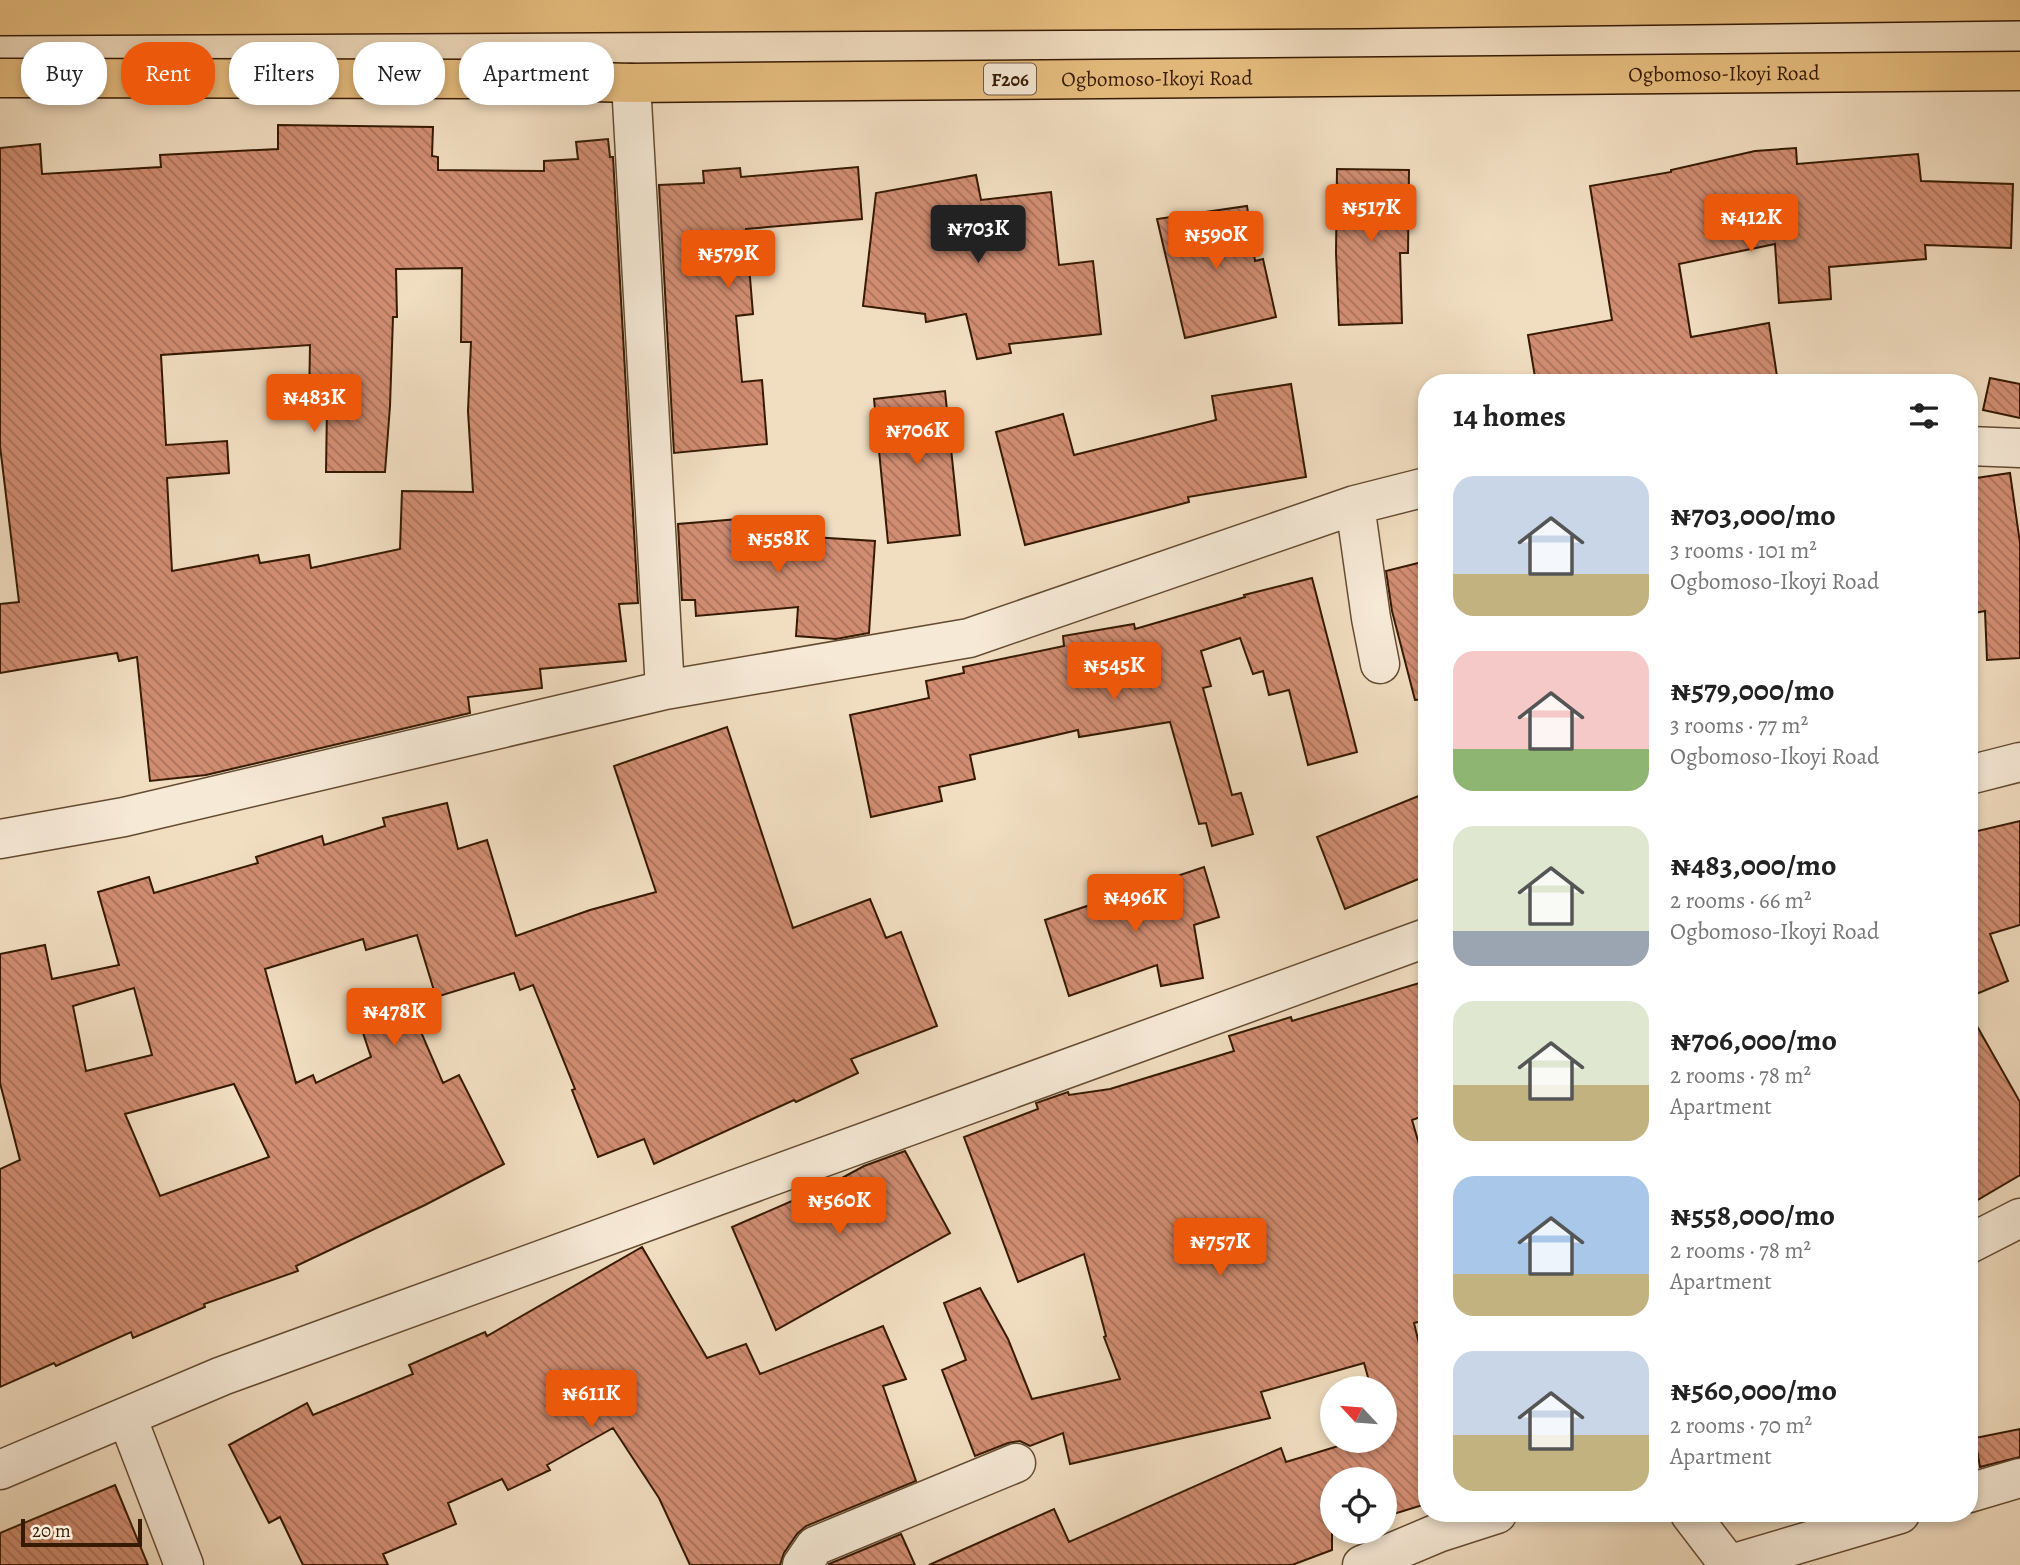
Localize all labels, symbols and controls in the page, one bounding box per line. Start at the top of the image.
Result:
chip: Buy [21,42,107,105]
chip: Rent [121,42,215,105]
chip: Filters [229,42,339,105]
chip: New [353,42,445,105]
chip: Apartment [459,42,614,105]
street label: Ogbomoso-Ikoyi Road [1628,59,1820,88]
road number: F206 [984,64,1036,94]
street label: Ogbomoso-Ikoyi Road [1061,64,1253,93]
pin: ₦517K [1322,184,1420,244]
text: ₦517K [1341,191,1401,222]
pin: ₦412K [1702,194,1800,254]
text: ₦412K [1720,201,1782,232]
pin: ₦703K [929,205,1027,265]
text: ₦703K [947,212,1009,243]
pin: ₦590K [1167,212,1265,271]
text: ₦590K [1184,218,1248,249]
pin: ₦579K [679,230,777,290]
text: ₦579K [697,237,759,268]
pin: ₦483K [265,374,363,434]
text: ₦483K [282,381,346,412]
text: 14 homes [1453,396,1566,436]
icon: filters [1905,397,1943,435]
pin: ₦706K [868,407,966,467]
text: ₦706K [885,414,949,445]
text: ₦703,000/mo [1670,495,1836,535]
icon: home [1509,504,1593,588]
pin: ₦558K [729,516,827,575]
text: ₦558K [747,522,809,553]
text: 3 rooms · 101 m² [1670,535,1817,566]
text: Ogbomoso-Ikoyi Road [1670,566,1879,597]
pin: ₦545K [1065,642,1163,702]
text: ₦545K [1083,649,1145,680]
text: ₦579,000/mo [1670,670,1835,710]
icon: home [1509,679,1593,763]
text: 3 rooms · 77 m² [1670,710,1808,741]
text: Ogbomoso-Ikoyi Road [1670,741,1879,772]
text: ₦483,000/mo [1670,845,1836,885]
icon: home [1509,854,1593,938]
pin: ₦496K [1086,874,1184,934]
text: ₦496K [1103,881,1167,912]
text: 2 rooms · 66 m² [1670,885,1812,916]
text: Ogbomoso-Ikoyi Road [1670,916,1879,947]
pin: ₦478K [345,988,443,1048]
text: ₦478K [362,995,426,1026]
text: ₦706,000/mo [1670,1020,1837,1060]
icon: home [1509,1029,1593,1113]
text: 2 rooms · 78 m² [1670,1060,1811,1091]
text: Apartment [1670,1091,1772,1122]
pin: ₦560K [790,1178,888,1237]
text: ₦560K [807,1184,871,1215]
text: ₦558,000/mo [1670,1195,1835,1235]
icon: home [1509,1204,1593,1288]
pin: ₦757K [1171,1218,1269,1278]
text: ₦757K [1190,1225,1250,1256]
text: 2 rooms · 78 m² [1670,1235,1811,1266]
text: Apartment [1670,1266,1772,1297]
pin: ₦611K [542,1370,640,1430]
text: ₦560,000/mo [1670,1370,1837,1410]
north arrow [1320,1376,1396,1452]
map controls [1320,1376,1397,1544]
text: ₦611K [562,1377,620,1408]
icon: home [1509,1379,1593,1463]
text: 2 rooms · 70 m² [1670,1410,1812,1441]
text: Apartment [1670,1441,1772,1472]
button: locate [1320,1467,1397,1544]
scale bar [21,1516,142,1548]
text: 20 m [32,1518,71,1544]

